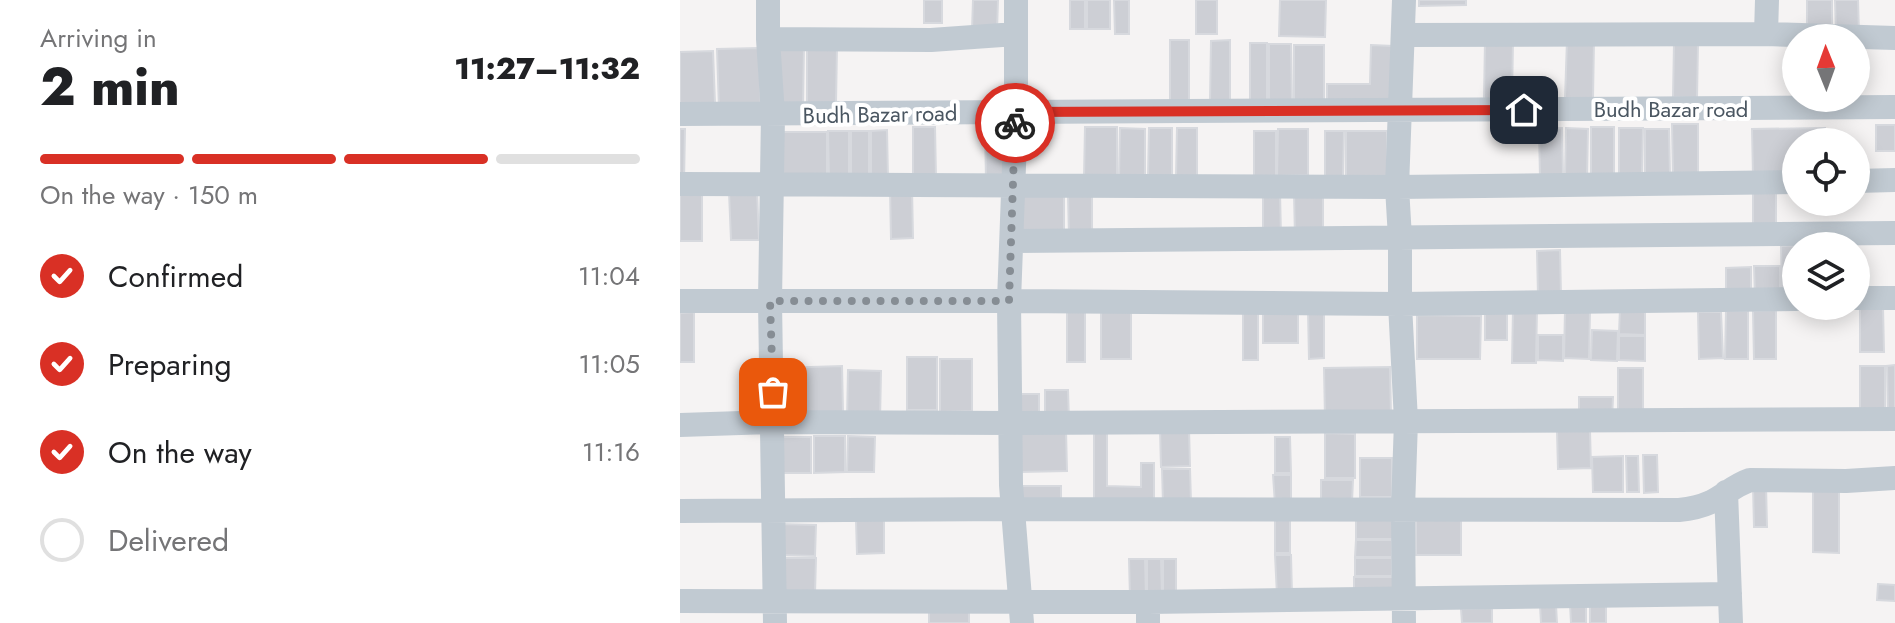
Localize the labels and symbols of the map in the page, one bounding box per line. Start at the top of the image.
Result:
north arrow [1782,24,1870,112]
pin [1490,76,1558,144]
courier [975,83,1055,163]
street label: Budh Bazar road [1594,93,1748,125]
street label: Budh Bazar road [802,97,958,131]
pin [739,358,807,426]

